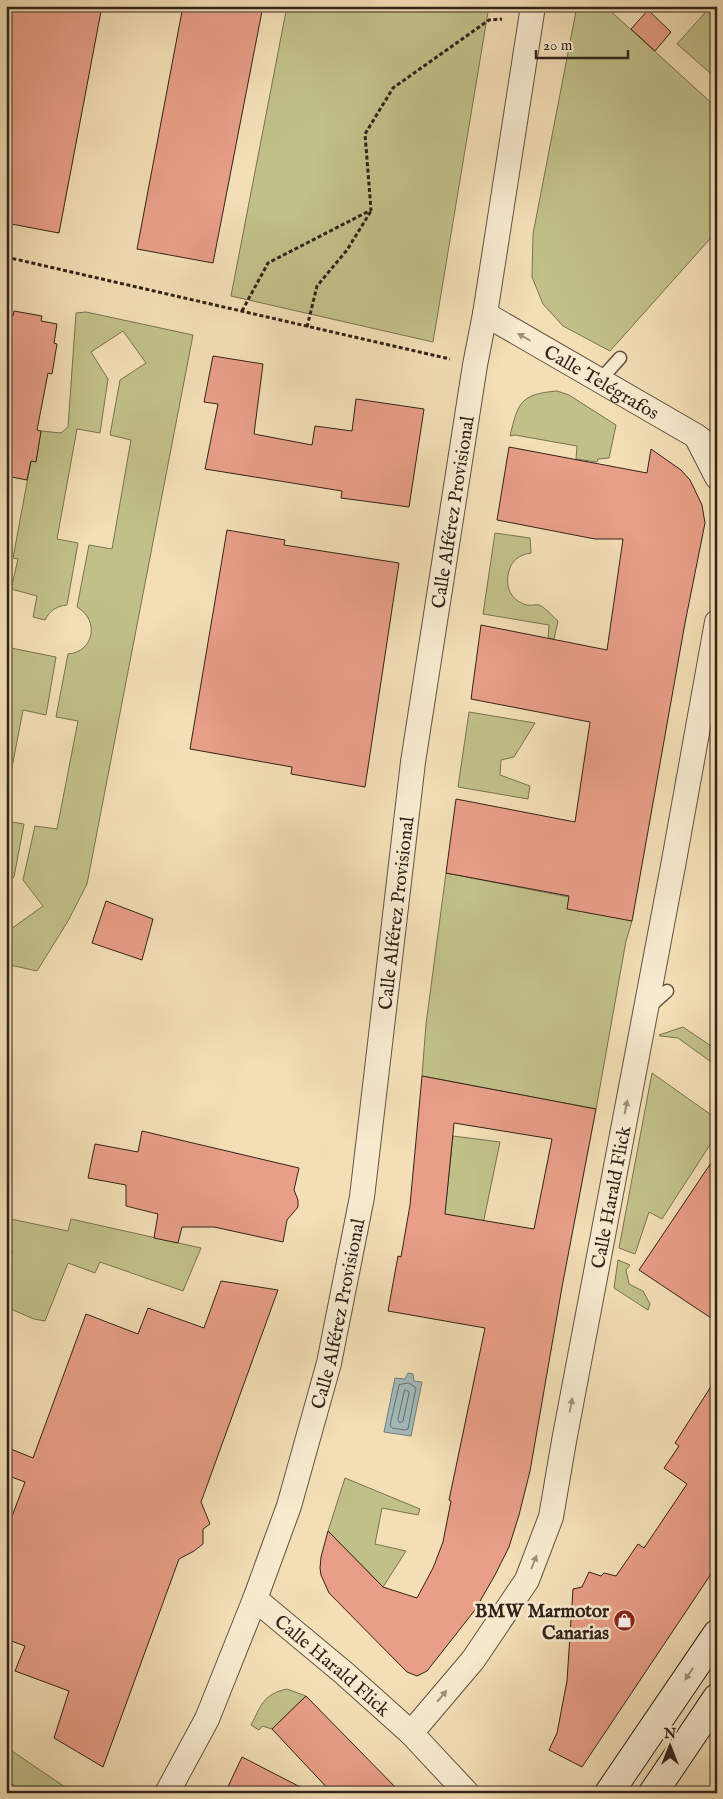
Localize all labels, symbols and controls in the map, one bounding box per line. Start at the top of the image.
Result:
scale bar [536,28,628,60]
text: 20 m [543,36,573,55]
one-way arrow [518,332,531,341]
street label: Calle Telégrafos [539,341,663,426]
street label: Calle Alférez Provisional [427,414,481,610]
street label: Calle Alférez Provisional [374,815,421,1011]
one-way arrow [623,1099,631,1115]
street label: Calle Harald Flick [587,1123,638,1271]
street label: Calle Alférez Provisional [307,1216,372,1412]
one-way arrow [567,1396,575,1412]
one-way arrow [530,1555,538,1569]
place label: BMW Marmotor Canarias [475,1600,610,1646]
shop icon: BMW Marmotor Canarias [613,1609,637,1633]
street label: Calle Harald Flick [269,1610,395,1723]
one-way arrow [684,1667,694,1681]
one-way arrow [437,1689,448,1702]
north arrow [646,1722,696,1772]
text: N [663,1725,676,1743]

